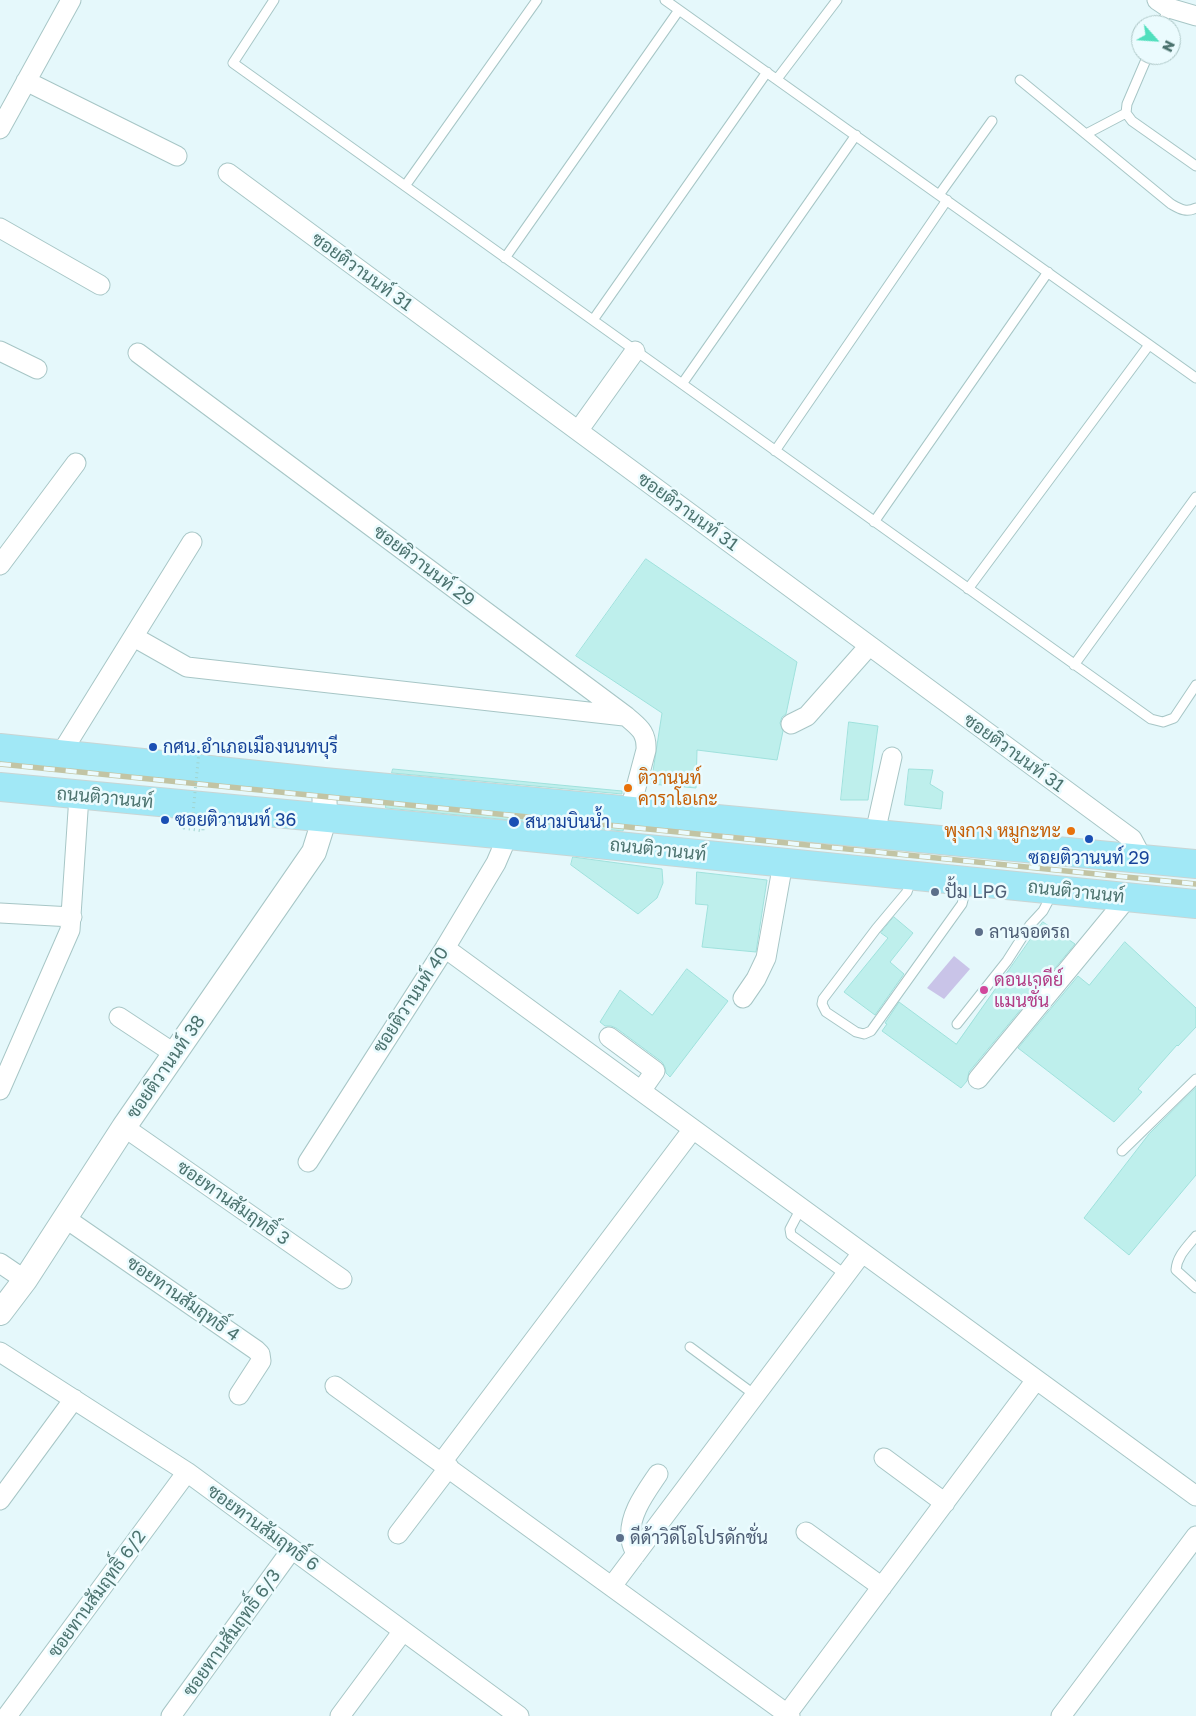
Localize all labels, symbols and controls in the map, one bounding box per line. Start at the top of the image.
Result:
north arrow [1131,15,1181,65]
text: N [1159,38,1179,55]
street label: ซอยติวานนท์ 31 [307,228,417,316]
street label: ซอยติวานนท์ 31 [633,468,743,556]
street label: ซอยติวานนท์ 29 [369,521,479,611]
street label: ซอยติวานนท์ 31 [959,709,1069,797]
place label: กศน.อำเภอเมืองนนทบุรี [163,736,338,758]
marker: กศน.อำเภอเมืองนนทบุรี [147,741,159,753]
place label: ติวานนท์ คาราโอเกะ [638,767,718,810]
marker: ติวานนท์ คาราโอเกะ [622,782,634,794]
street label: ถนนติวานนท์ [56,783,154,813]
place label: ซอยติวานนท์ 36 [175,809,296,831]
place label: สนามบินน้ำ [525,811,610,833]
marker: ซอยติวานนท์ 36 [159,814,171,826]
marker: สนามบินน้ำ [507,815,521,829]
place label: พุงกาง หมูกะทะ [944,820,1061,842]
marker: พุงกาง หมูกะทะ [1065,825,1077,837]
marker: ซอยติวานนท์ 29 [1083,833,1095,845]
street label: ถนนติวานนท์ [609,834,707,866]
place label: ซอยติวานนท์ 29 [1028,847,1150,869]
street label: ถนนติวานนท์ [1027,876,1125,908]
place label: ปั้ม LPG [945,881,1007,903]
marker: ปั้ม LPG [929,886,941,898]
place label: ลานจอดรถ [989,921,1070,943]
marker: ลานจอดรถ [973,926,985,938]
street label: ซอยติวานนท์ 40 [369,943,453,1057]
place label: ดอนเจดีย์ แมนชั่น [994,969,1063,1012]
marker: ดอนเจดีย์ แมนชั่น [978,984,990,996]
street label: ซอยติวานนท์ 38 [122,1011,210,1123]
street label: ซอยทานสัมฤทธิ์ 3 [173,1156,293,1250]
street label: ซอยทานสัมฤทธิ์ 4 [122,1252,244,1346]
street label: ซอยทานสัมฤทธิ์ 6 [203,1480,323,1576]
street label: ซอยทานสัมฤทธิ์ 6/2 [44,1526,150,1662]
place label: ดีด้าวิดีโอโปรดักชั่น [630,1527,768,1549]
marker: ดีด้าวิดีโอโปรดักชั่น [614,1532,626,1544]
street label: ซอยทานสัมฤทธิ์ 6/3 [179,1565,285,1701]

